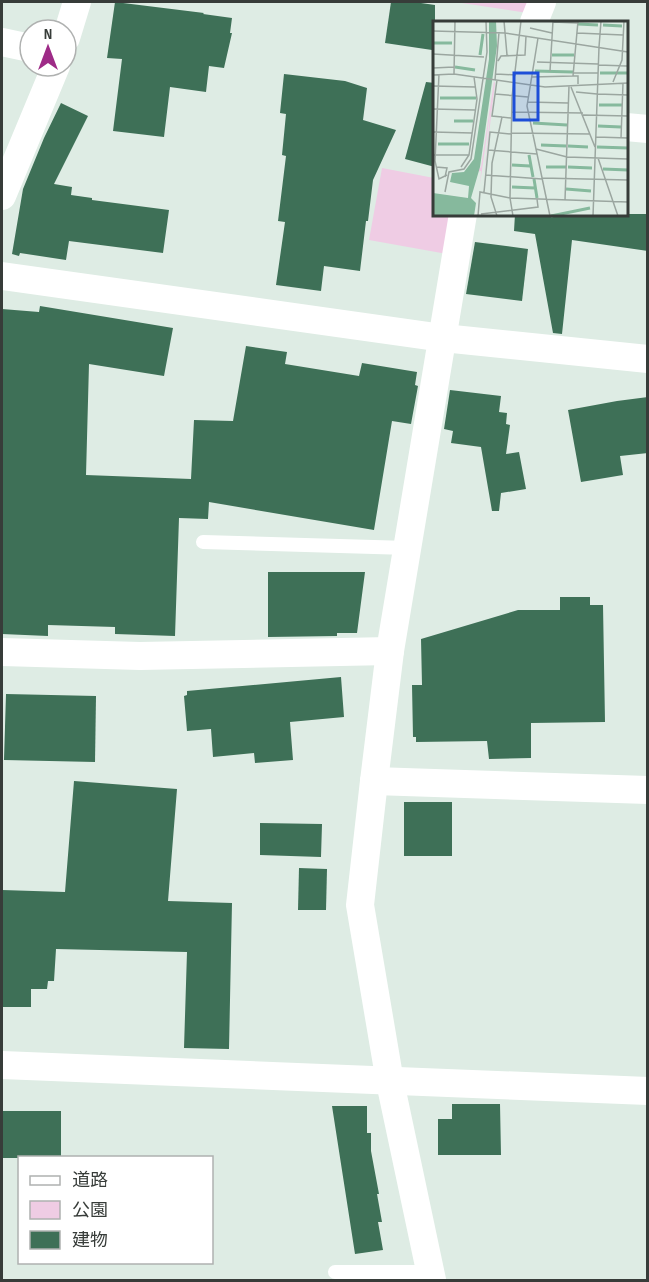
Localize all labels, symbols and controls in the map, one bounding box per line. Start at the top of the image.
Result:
north arrow [18,18,78,78]
inset map [433,21,628,216]
text: N [44,25,52,44]
legend [18,1156,213,1264]
text: 道路 [72,1170,108,1191]
text: 公園 [72,1200,108,1221]
text: 建物 [72,1230,108,1251]

